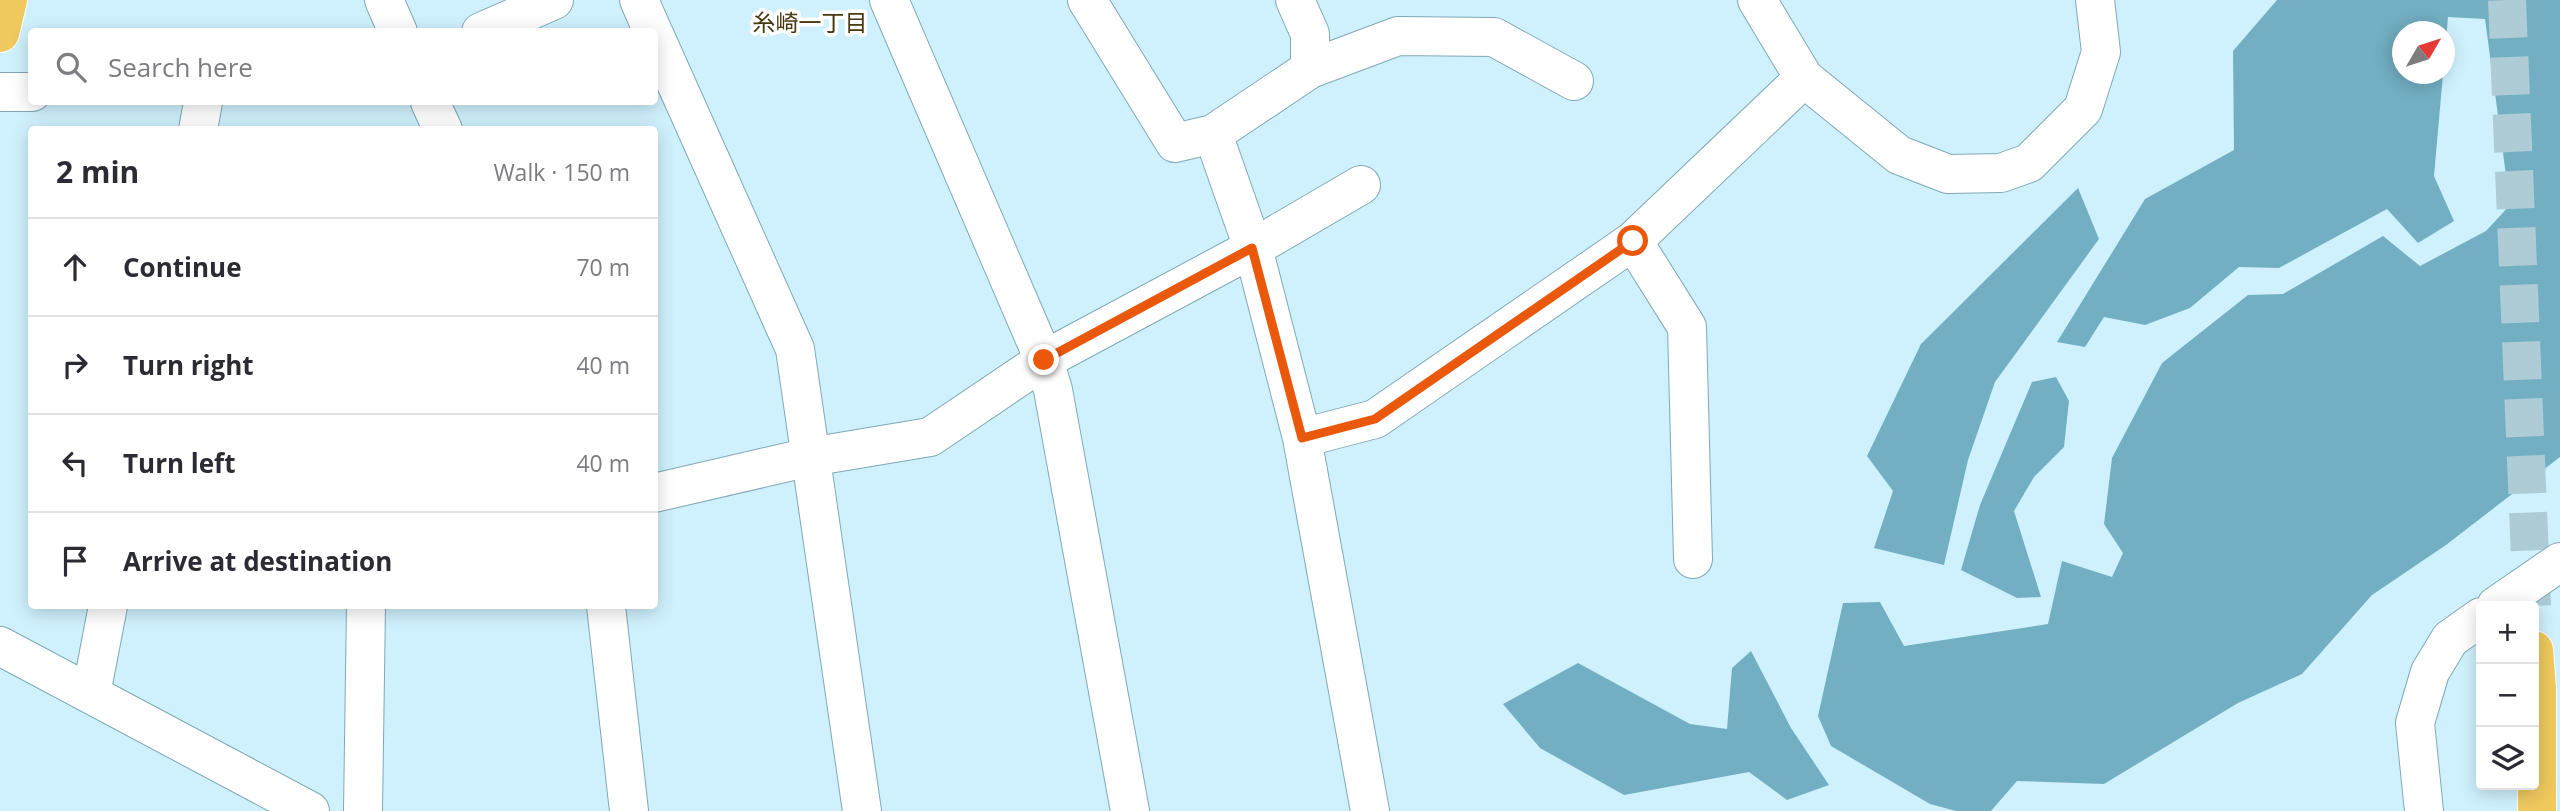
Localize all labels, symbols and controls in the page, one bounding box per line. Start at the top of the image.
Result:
district label: 糸崎一丁目 [753,6,868,38]
north arrow [2392,21,2455,84]
search box [28,28,658,105]
icon: search [52,48,90,86]
text: Search here [108,49,253,85]
text: 2 min [56,151,139,192]
text: Walk · 150 m [493,156,630,188]
route start [1617,225,1648,256]
icon: ahead [56,248,94,286]
text: Continue [123,249,242,285]
text: 70 m [576,251,630,283]
route end [1028,344,1059,375]
icon: right [56,346,94,384]
text: Turn right [123,347,254,383]
text: 40 m [576,349,630,381]
icon: left [56,444,94,482]
text: Turn left [123,445,235,481]
text: 40 m [576,447,630,479]
icon: arrive [56,542,94,580]
text: Arrive at destination [123,543,392,579]
map controls [2476,601,2539,790]
button: + [2476,601,2539,664]
button: − [2476,664,2539,727]
button: layers [2476,727,2539,790]

